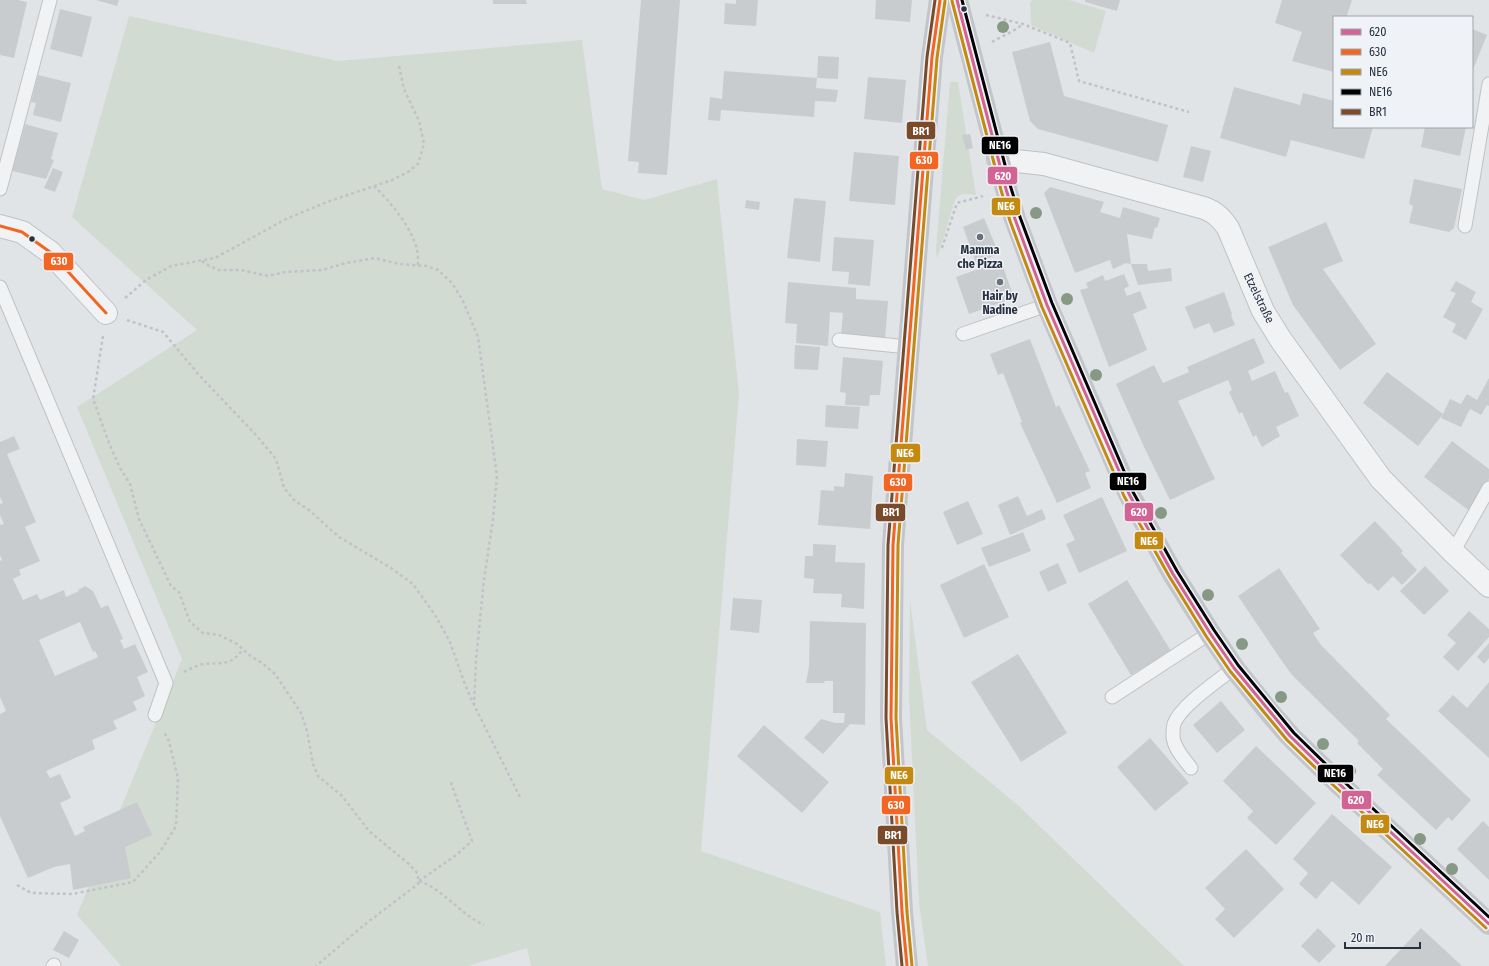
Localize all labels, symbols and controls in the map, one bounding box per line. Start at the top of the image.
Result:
unlabelled marker [959,4,969,14]
legend [1333,16,1473,128]
text: 620 [1369,25,1386,39]
text: 630 [1369,45,1387,59]
text: NE6 [1369,65,1388,79]
text: NE16 [1369,85,1392,99]
text: BR1 [1369,105,1387,119]
line badge: BR1 [906,121,936,140]
text: BR1 [913,125,929,138]
line badge: NE16 [981,136,1019,155]
text: NE16 [989,139,1011,152]
line badge: 630 [909,151,939,170]
text: 630 [916,154,932,167]
line badge: 620 [987,166,1018,185]
text: 620 [995,170,1011,183]
line badge: NE6 [991,197,1021,216]
text: NE6 [997,200,1015,213]
marker: Mamma che Pizza [975,232,985,242]
unlabelled marker [27,234,37,244]
place label: Mamma che Pizza [957,243,1003,271]
line badge: 630 [43,252,74,271]
text: 630 [51,255,67,268]
street label: Etzelstraße [1241,271,1277,326]
marker: Hair by Nadine [995,277,1005,287]
place label: Hair by Nadine [982,289,1018,317]
line badge: NE6 [890,443,921,463]
text: NE6 [896,447,914,460]
line badge: NE16 [1109,472,1147,491]
line badge: 630 [883,473,913,492]
text: NE16 [1117,475,1139,488]
text: 630 [890,476,906,489]
line badge: 620 [1124,502,1154,522]
line badge: BR1 [875,503,906,522]
text: BR1 [883,506,899,519]
text: 620 [1131,506,1147,519]
line badge: NE6 [1134,531,1164,550]
text: NE6 [1140,535,1158,548]
line badge: NE16 [1317,764,1354,783]
line badge: NE6 [884,766,914,785]
text: NE16 [1324,767,1346,780]
text: NE6 [890,769,908,782]
line badge: 620 [1341,790,1372,810]
text: 620 [1348,794,1364,807]
line badge: 630 [881,795,911,815]
text: 630 [888,799,904,812]
line badge: NE6 [1360,814,1390,834]
text: NE6 [1366,818,1384,831]
line badge: BR1 [877,825,908,845]
text: BR1 [885,829,901,842]
scale bar [1345,924,1420,950]
text: 20 m [1351,931,1375,945]

